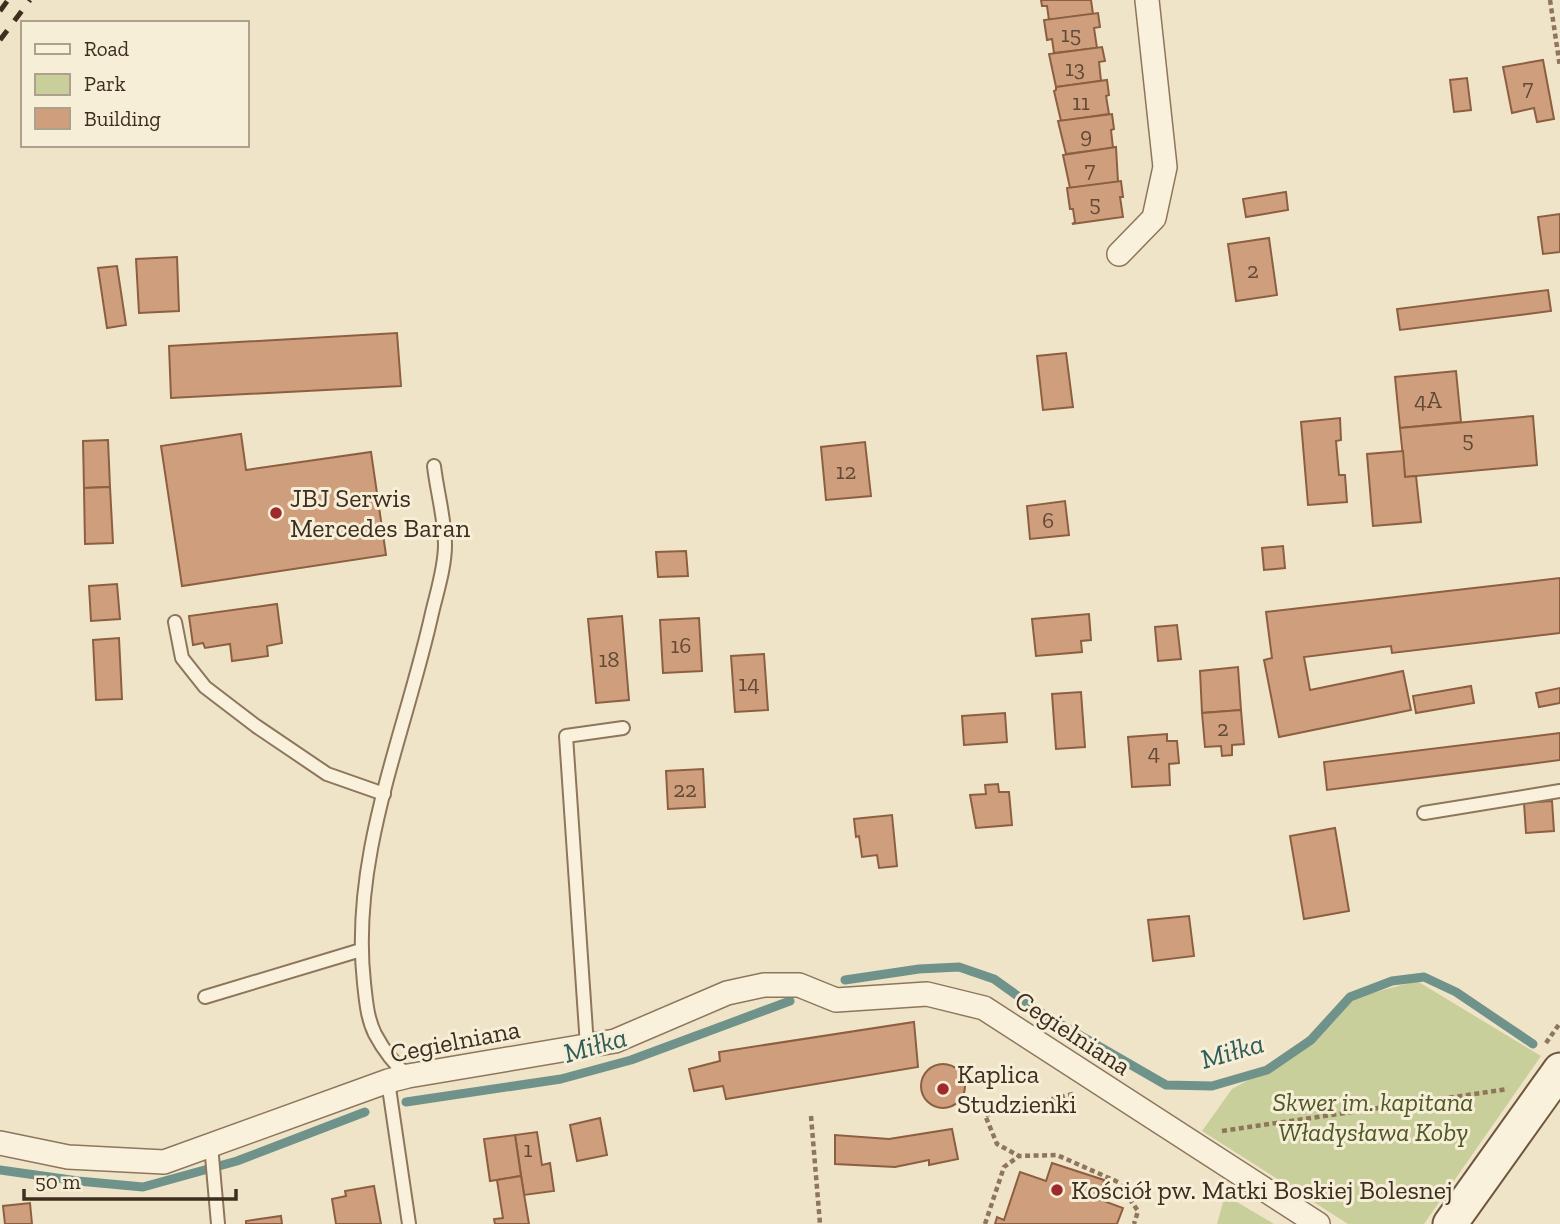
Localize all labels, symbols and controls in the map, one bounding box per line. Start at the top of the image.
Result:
house number: 15 [1061,20,1081,48]
legend [21,21,248,147]
text: Road [84,36,130,61]
house number: 13 [1065,54,1085,82]
text: Park [84,71,126,96]
house number: 7 [1523,73,1534,101]
house number: 11 [1072,88,1090,116]
text: Building [84,106,161,131]
house number: 9 [1080,121,1092,149]
house number: 7 [1085,155,1096,183]
house number: 5 [1089,189,1101,217]
house number: 2 [1247,256,1259,284]
house number: 4A [1414,386,1443,414]
house number: 5 [1462,425,1474,453]
house number: 12 [836,457,856,485]
place label: JBJ Serwis Mercedes Baran [290,482,470,544]
marker: JBJ Serwis Mercedes Baran [268,505,284,521]
house number: 6 [1042,506,1054,534]
house number: 16 [670,631,692,659]
house number: 18 [598,645,620,673]
house number: 14 [738,669,760,697]
house number: 2 [1217,714,1229,742]
house number: 4 [1148,738,1160,766]
house number: 22 [673,775,697,803]
street label: Cegielniana [1009,984,1137,1083]
street label: Cegielniana [387,1013,523,1069]
water label: Miłka [560,1020,630,1070]
water label: Miłka [1197,1026,1267,1076]
place label: Kaplica Studzienki [957,1058,1077,1120]
marker: Kaplica Studzienki [935,1081,951,1097]
park label: Skwer im. kapitana Władysława Koby [1272,1086,1474,1148]
house number: 1 [524,1135,533,1163]
scale bar [24,1158,236,1202]
text: 50 m [35,1169,81,1194]
place label: Kościół pw. Matki Boskiej Bolesnej [1071,1174,1453,1206]
marker: Kościół pw. Matki Boskiej Bolesnej [1049,1182,1065,1198]

